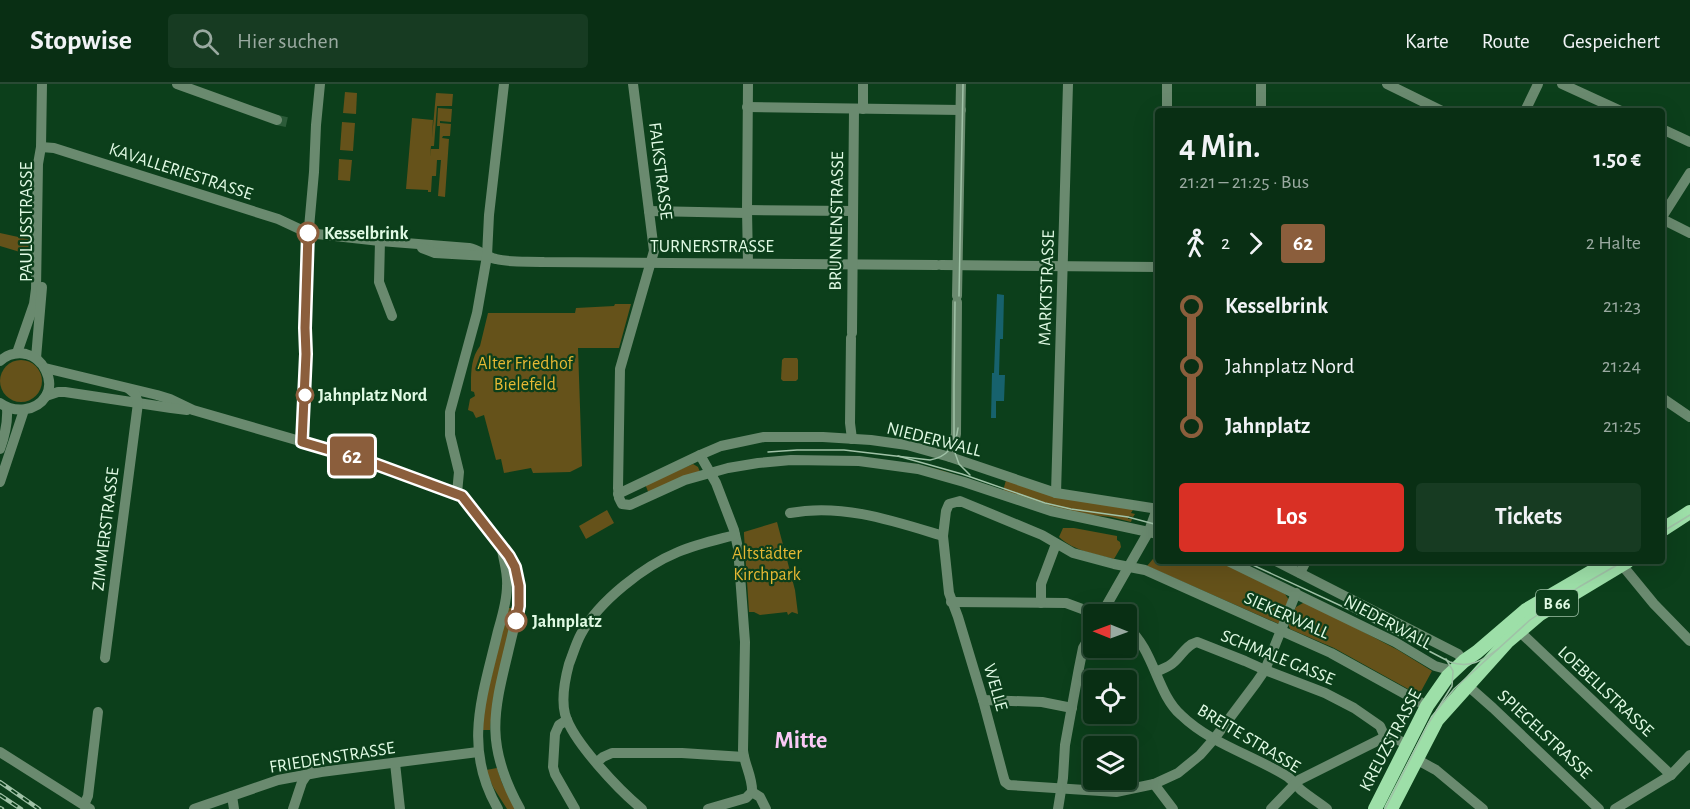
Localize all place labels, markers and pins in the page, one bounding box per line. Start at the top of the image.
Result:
marker: Kesselbrink [297,222,319,244]
place label: Kesselbrink [324,225,408,243]
marker: Jahnplatz Nord [296,386,314,404]
place label: Jahnplatz Nord [318,387,428,405]
marker: Jahnplatz [505,610,527,632]
place label: Jahnplatz [532,613,602,631]

